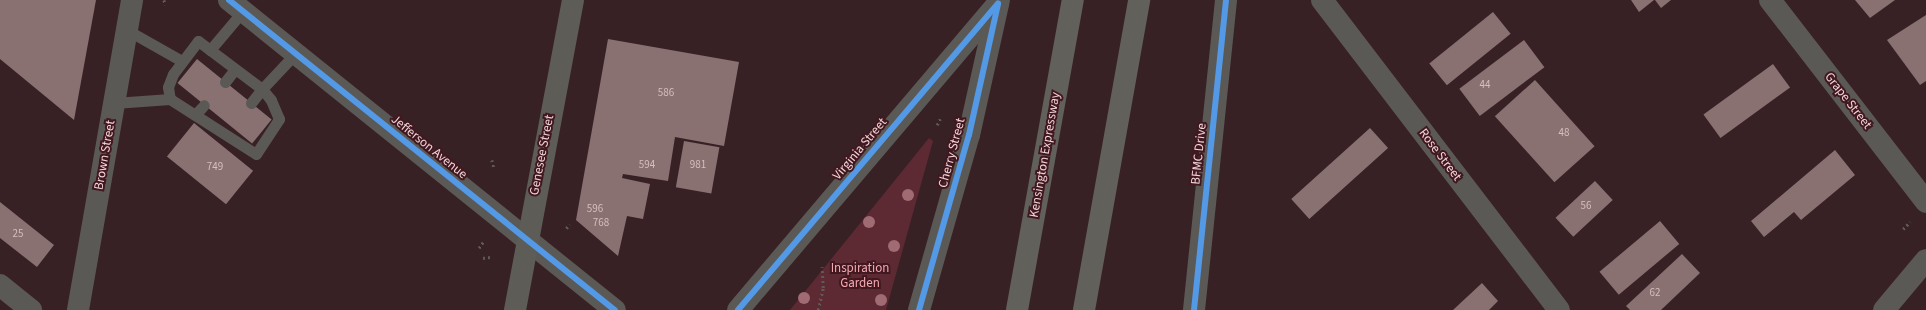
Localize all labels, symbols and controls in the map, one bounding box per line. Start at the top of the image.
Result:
street label: Grape Street [1821,70,1875,132]
house number: 44 [1480,78,1490,92]
house number: 586 [658,86,674,100]
street label: Kensington Expressway [1026,91,1064,219]
street label: Jefferson Avenue [388,112,470,182]
street label: Genesee Street [527,113,557,197]
street label: Virginia Street [830,115,890,183]
street label: Cherry Street [935,116,969,190]
street label: Brown Street [91,119,119,191]
street label: BFMC Drive [1188,122,1210,186]
street label: Rose Street [1415,126,1465,184]
house number: 48 [1559,126,1569,140]
house number: 594 [639,158,655,172]
house number: 981 [690,158,706,172]
house number: 749 [207,160,223,174]
house number: 56 [1581,199,1591,213]
house number: 596 [587,202,603,216]
house number: 768 [593,216,609,230]
house number: 25 [13,227,23,241]
park label: Inspiration Garden [831,261,889,292]
house number: 62 [1650,286,1660,300]

